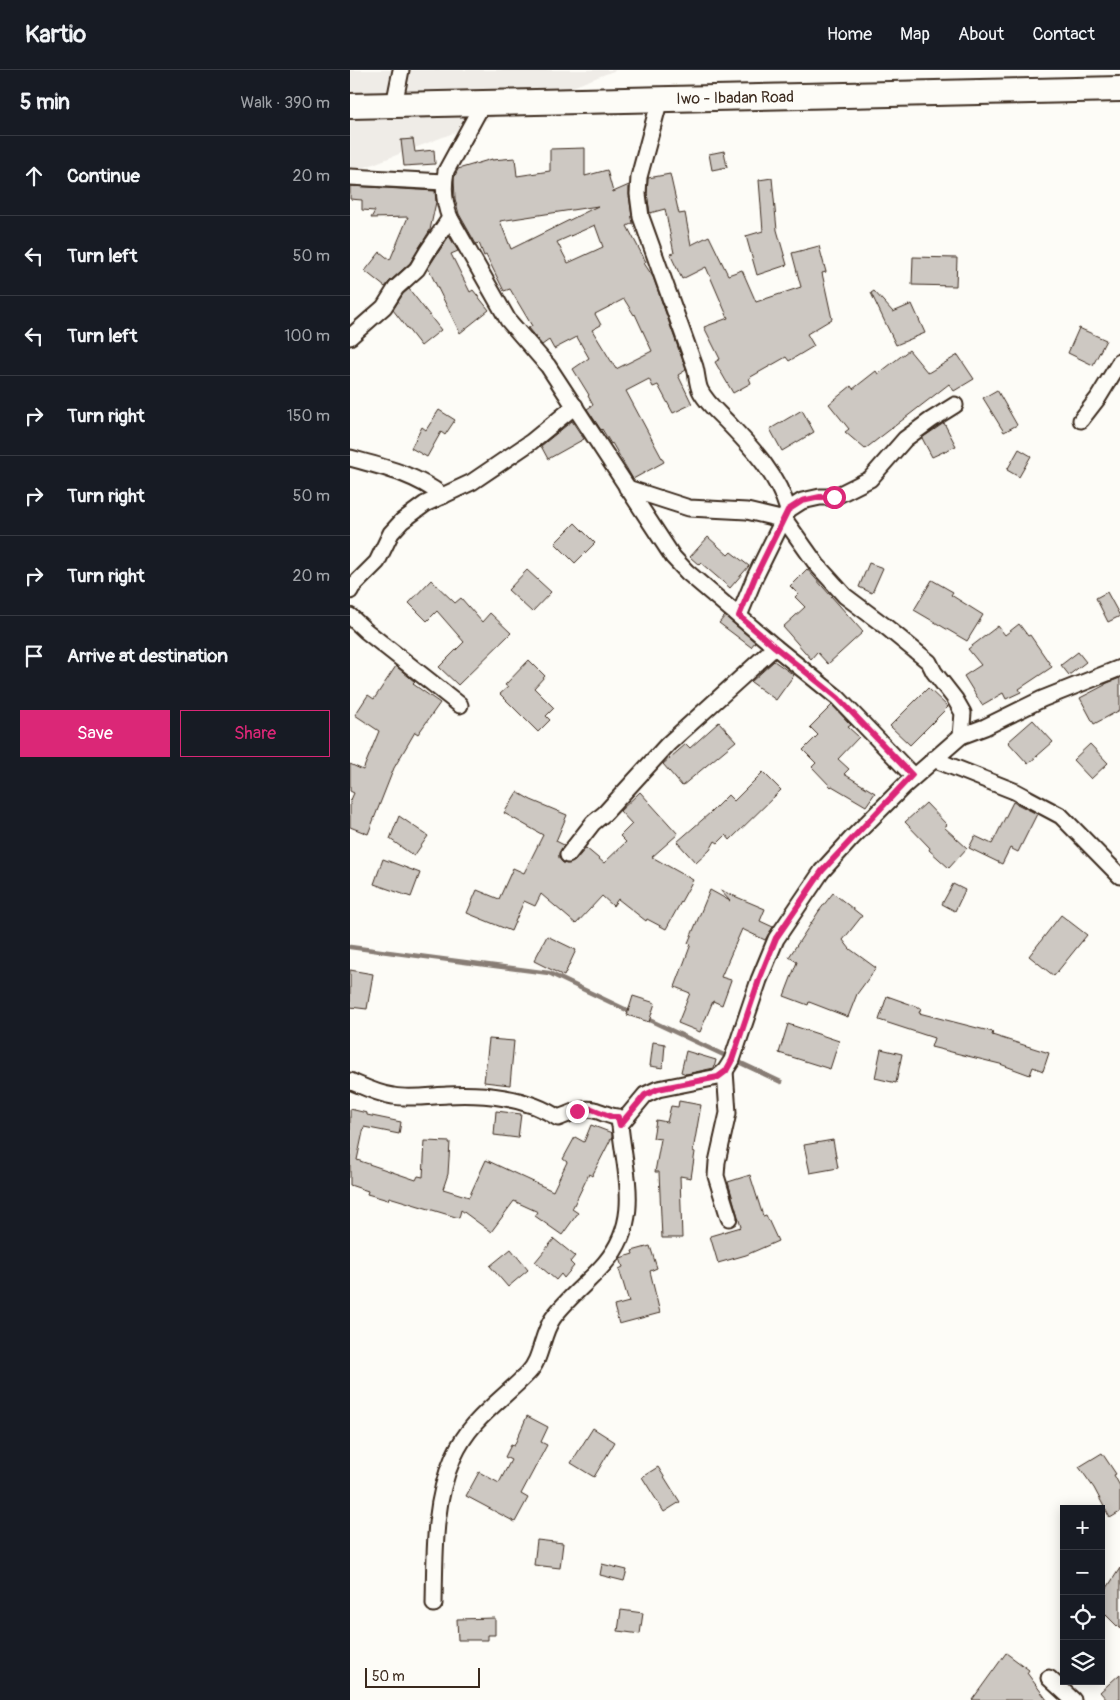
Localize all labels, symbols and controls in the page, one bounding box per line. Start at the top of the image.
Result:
text: Kartio [25,20,86,49]
text: Home [827,23,872,46]
text: Map [900,23,930,46]
text: About [958,23,1004,46]
text: Contact [1032,23,1095,46]
street label: Iwo - Ibadan Road [676,87,794,109]
text: 5 min [20,89,70,116]
text: Walk · 390 m [241,93,330,113]
icon: ahead [20,162,48,190]
text: Continue [67,164,140,188]
text: 20 m [292,166,330,186]
icon: left [20,242,48,270]
text: Turn left [67,244,137,268]
text: 50 m [293,246,330,266]
icon: left [20,322,48,350]
text: Turn left [67,324,137,348]
text: 100 m [284,326,330,346]
icon: right [20,402,48,430]
text: Turn right [67,404,145,428]
text: 150 m [286,406,330,426]
icon: right [20,482,48,510]
text: Turn right [67,484,145,508]
text: 50 m [293,486,330,506]
route start [823,486,846,509]
icon: right [20,562,48,590]
text: Turn right [67,564,145,588]
text: 20 m [292,566,330,586]
icon: arrive [20,642,48,670]
text: Arrive at destination [67,644,228,668]
button: Save [20,710,170,757]
button: Share [180,710,330,757]
route end [566,1100,589,1123]
map controls [1060,1505,1105,1685]
button: + [1060,1505,1105,1550]
button: − [1060,1550,1105,1595]
button: locate [1060,1595,1105,1640]
button: layers [1060,1640,1105,1685]
scale bar [365,1665,480,1688]
text: 50 m [372,1668,405,1685]

